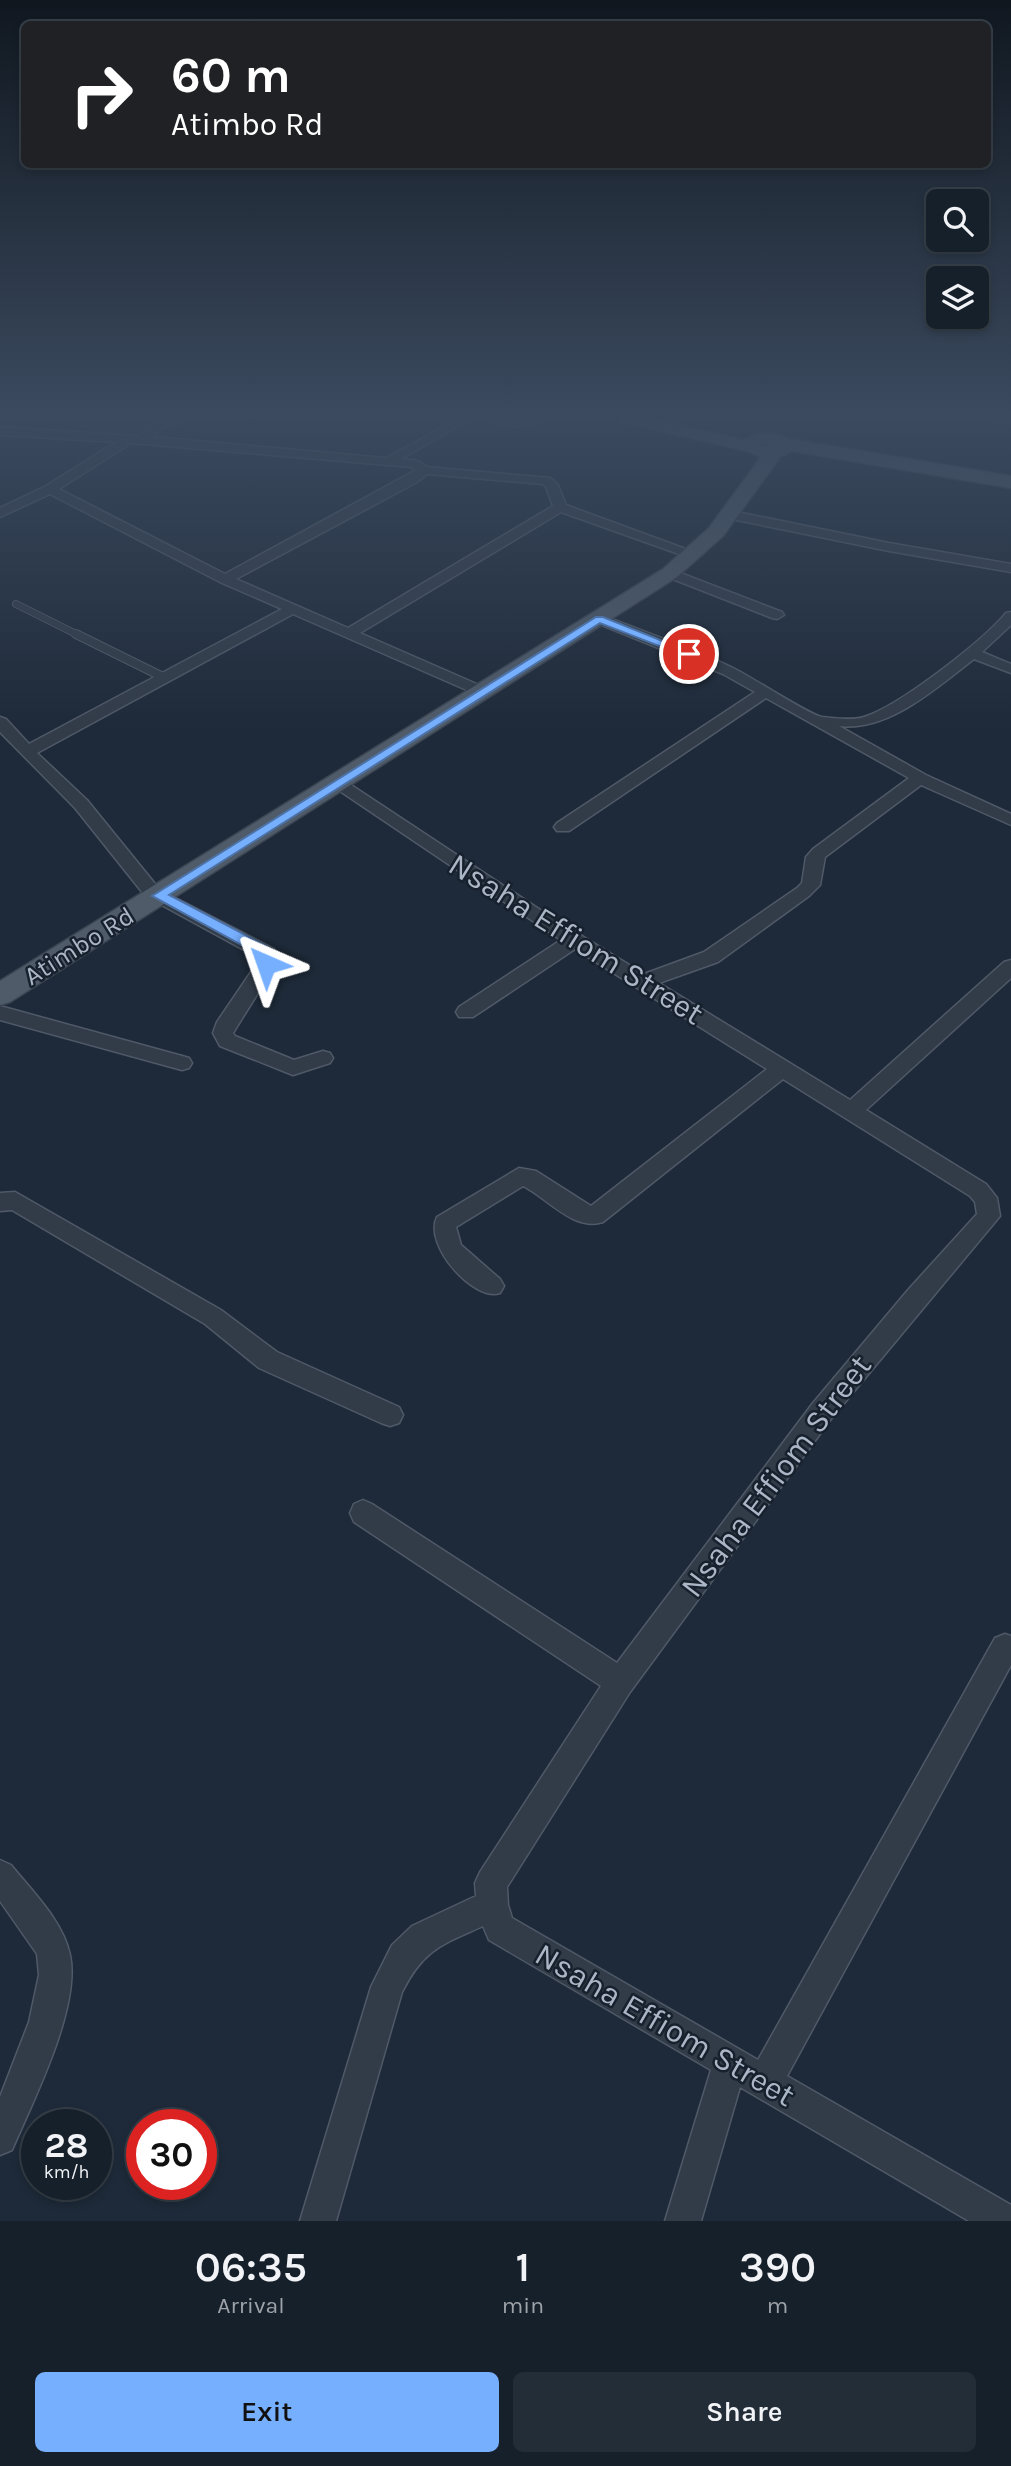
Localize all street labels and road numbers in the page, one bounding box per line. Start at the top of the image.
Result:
street label: Nsaha Effiom Street [442,846,710,1032]
street label: Atimbo Rd [18,900,140,992]
street label: Nsaha Effiom Street [673,1348,879,1604]
street label: Nsaha Effiom Street [529,1936,801,2114]

